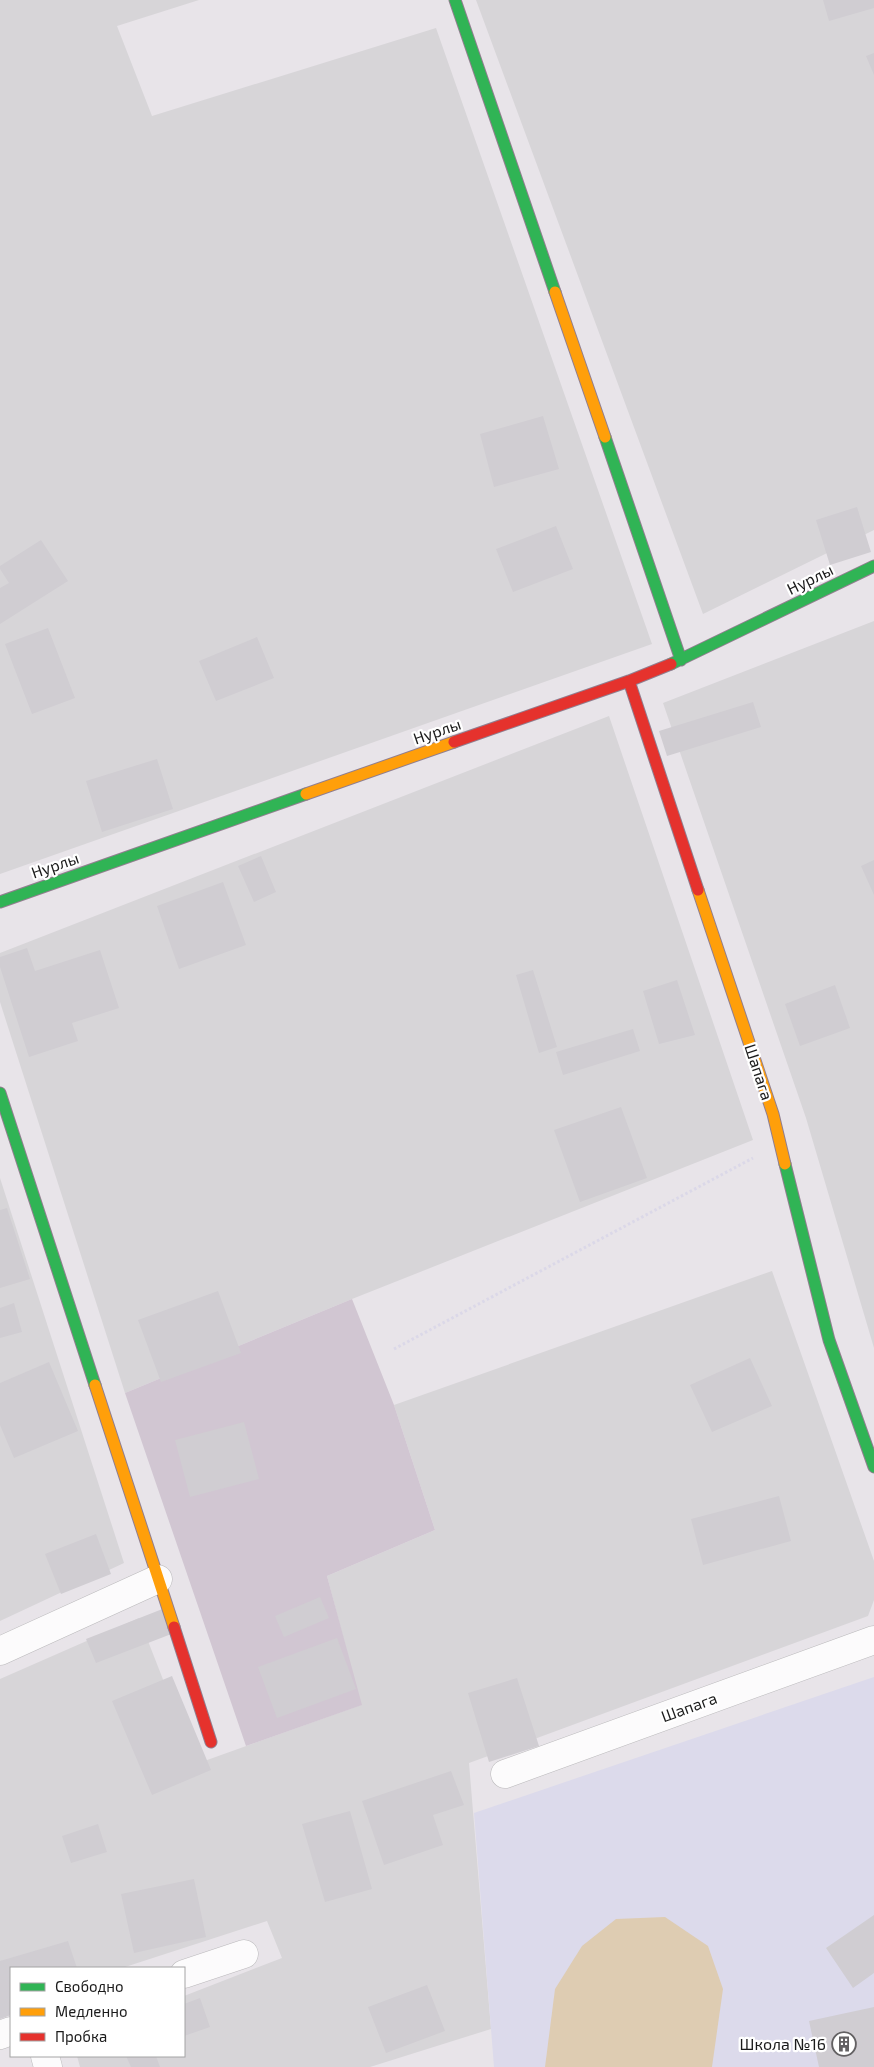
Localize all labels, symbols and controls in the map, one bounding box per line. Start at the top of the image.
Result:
street label: Нурлы [784,559,836,599]
street label: Нурлы [411,714,463,748]
street label: Нурлы [29,848,81,882]
street label: Шапага [741,1041,777,1102]
street label: Шапага [658,1688,719,1725]
legend [10,1967,185,2057]
text: Свободно [55,1977,124,1995]
text: Медленно [55,2002,128,2020]
text: Пробка [55,2027,107,2045]
building icon: Школа №16 [831,2031,857,2057]
place label: Школа №16 [740,2034,826,2053]

